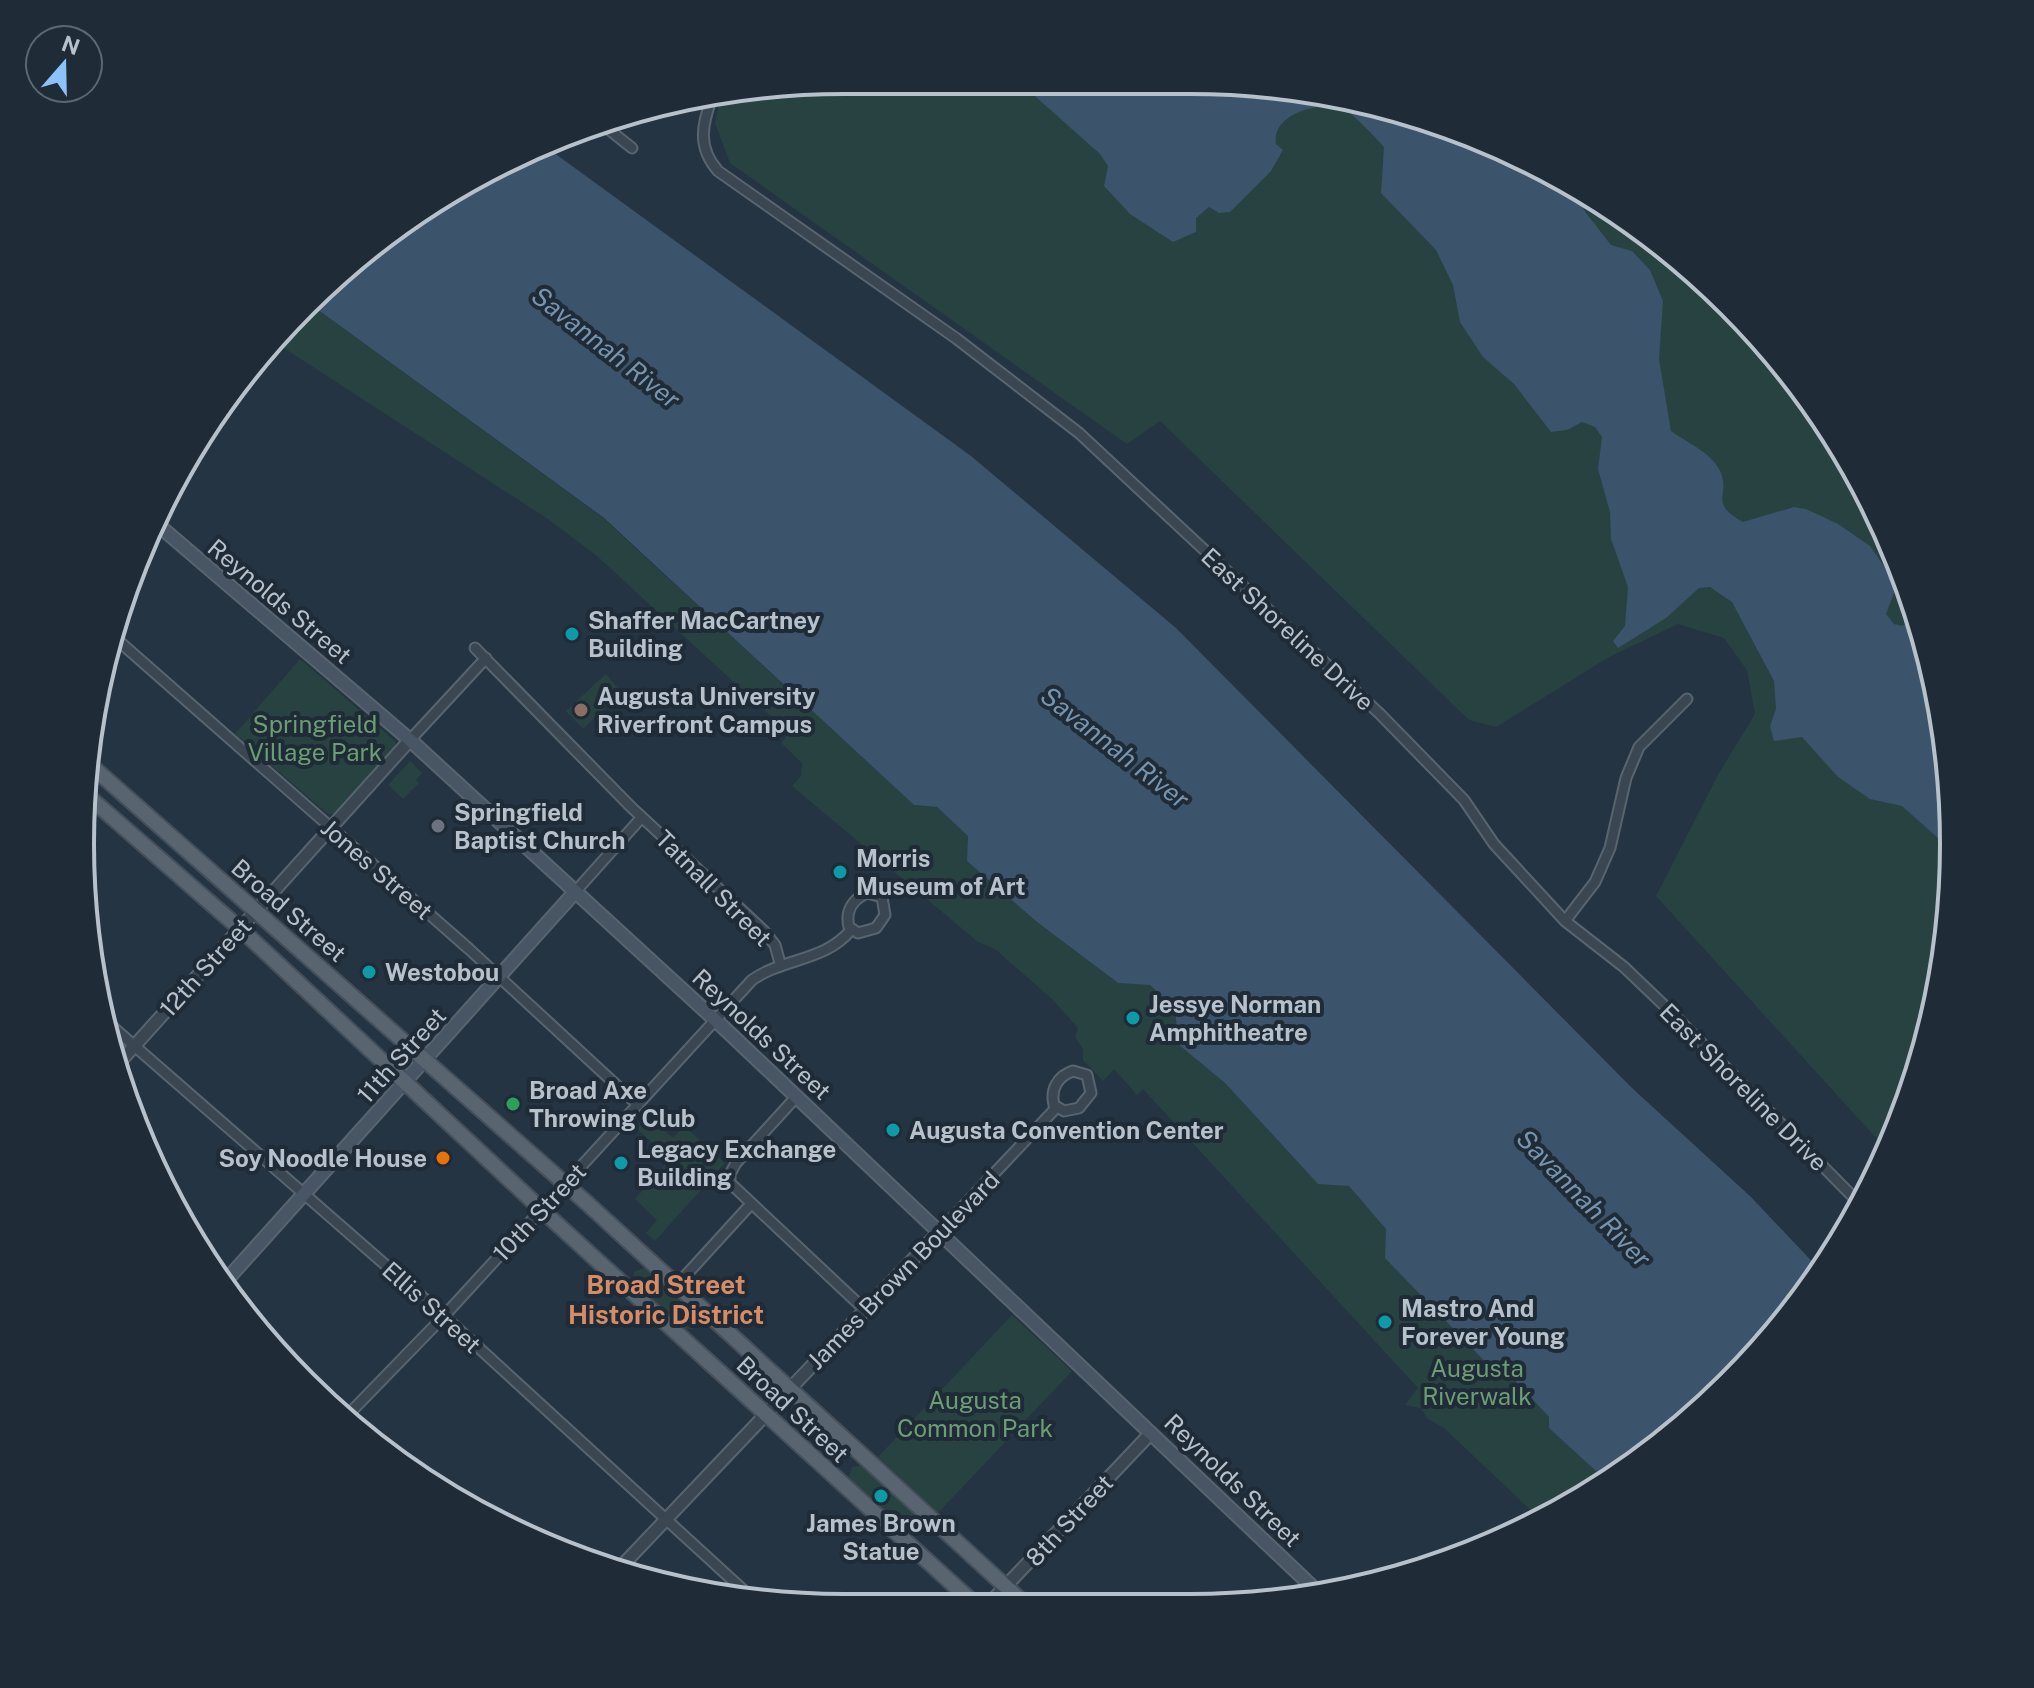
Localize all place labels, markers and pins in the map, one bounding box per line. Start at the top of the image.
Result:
place label: Shaffer MacCartney Building [588,606,821,662]
marker: Shaffer MacCartney Building [563,625,581,643]
place label: Augusta University Riverfront Campus [597,682,816,738]
marker: Augusta University Riverfront Campus [572,701,590,719]
place label: Springfield Baptist Church [454,798,626,854]
marker: Springfield Baptist Church [429,817,447,835]
place label: Morris Museum of Art [856,844,1025,900]
marker: Morris Museum of Art [831,863,849,881]
place label: Westobou [385,958,499,986]
marker: Westobou [360,963,378,981]
place label: Jessye Norman Amphitheatre [1149,990,1321,1046]
marker: Jessye Norman Amphitheatre [1124,1009,1142,1027]
place label: Broad Axe Throwing Club [529,1076,695,1132]
marker: Broad Axe Throwing Club [504,1095,522,1113]
place label: Augusta Convention Center [909,1116,1224,1144]
marker: Augusta Convention Center [884,1121,902,1139]
place label: Legacy Exchange Building [637,1135,836,1191]
place label: Soy Noodle House [219,1144,427,1172]
marker: Soy Noodle House [434,1149,452,1167]
marker: Legacy Exchange Building [612,1154,630,1172]
place label: Mastro And Forever Young [1401,1294,1565,1350]
marker: Mastro And Forever Young [1376,1313,1394,1331]
marker: James Brown Statue [872,1487,890,1505]
place label: James Brown Statue [806,1509,956,1565]

